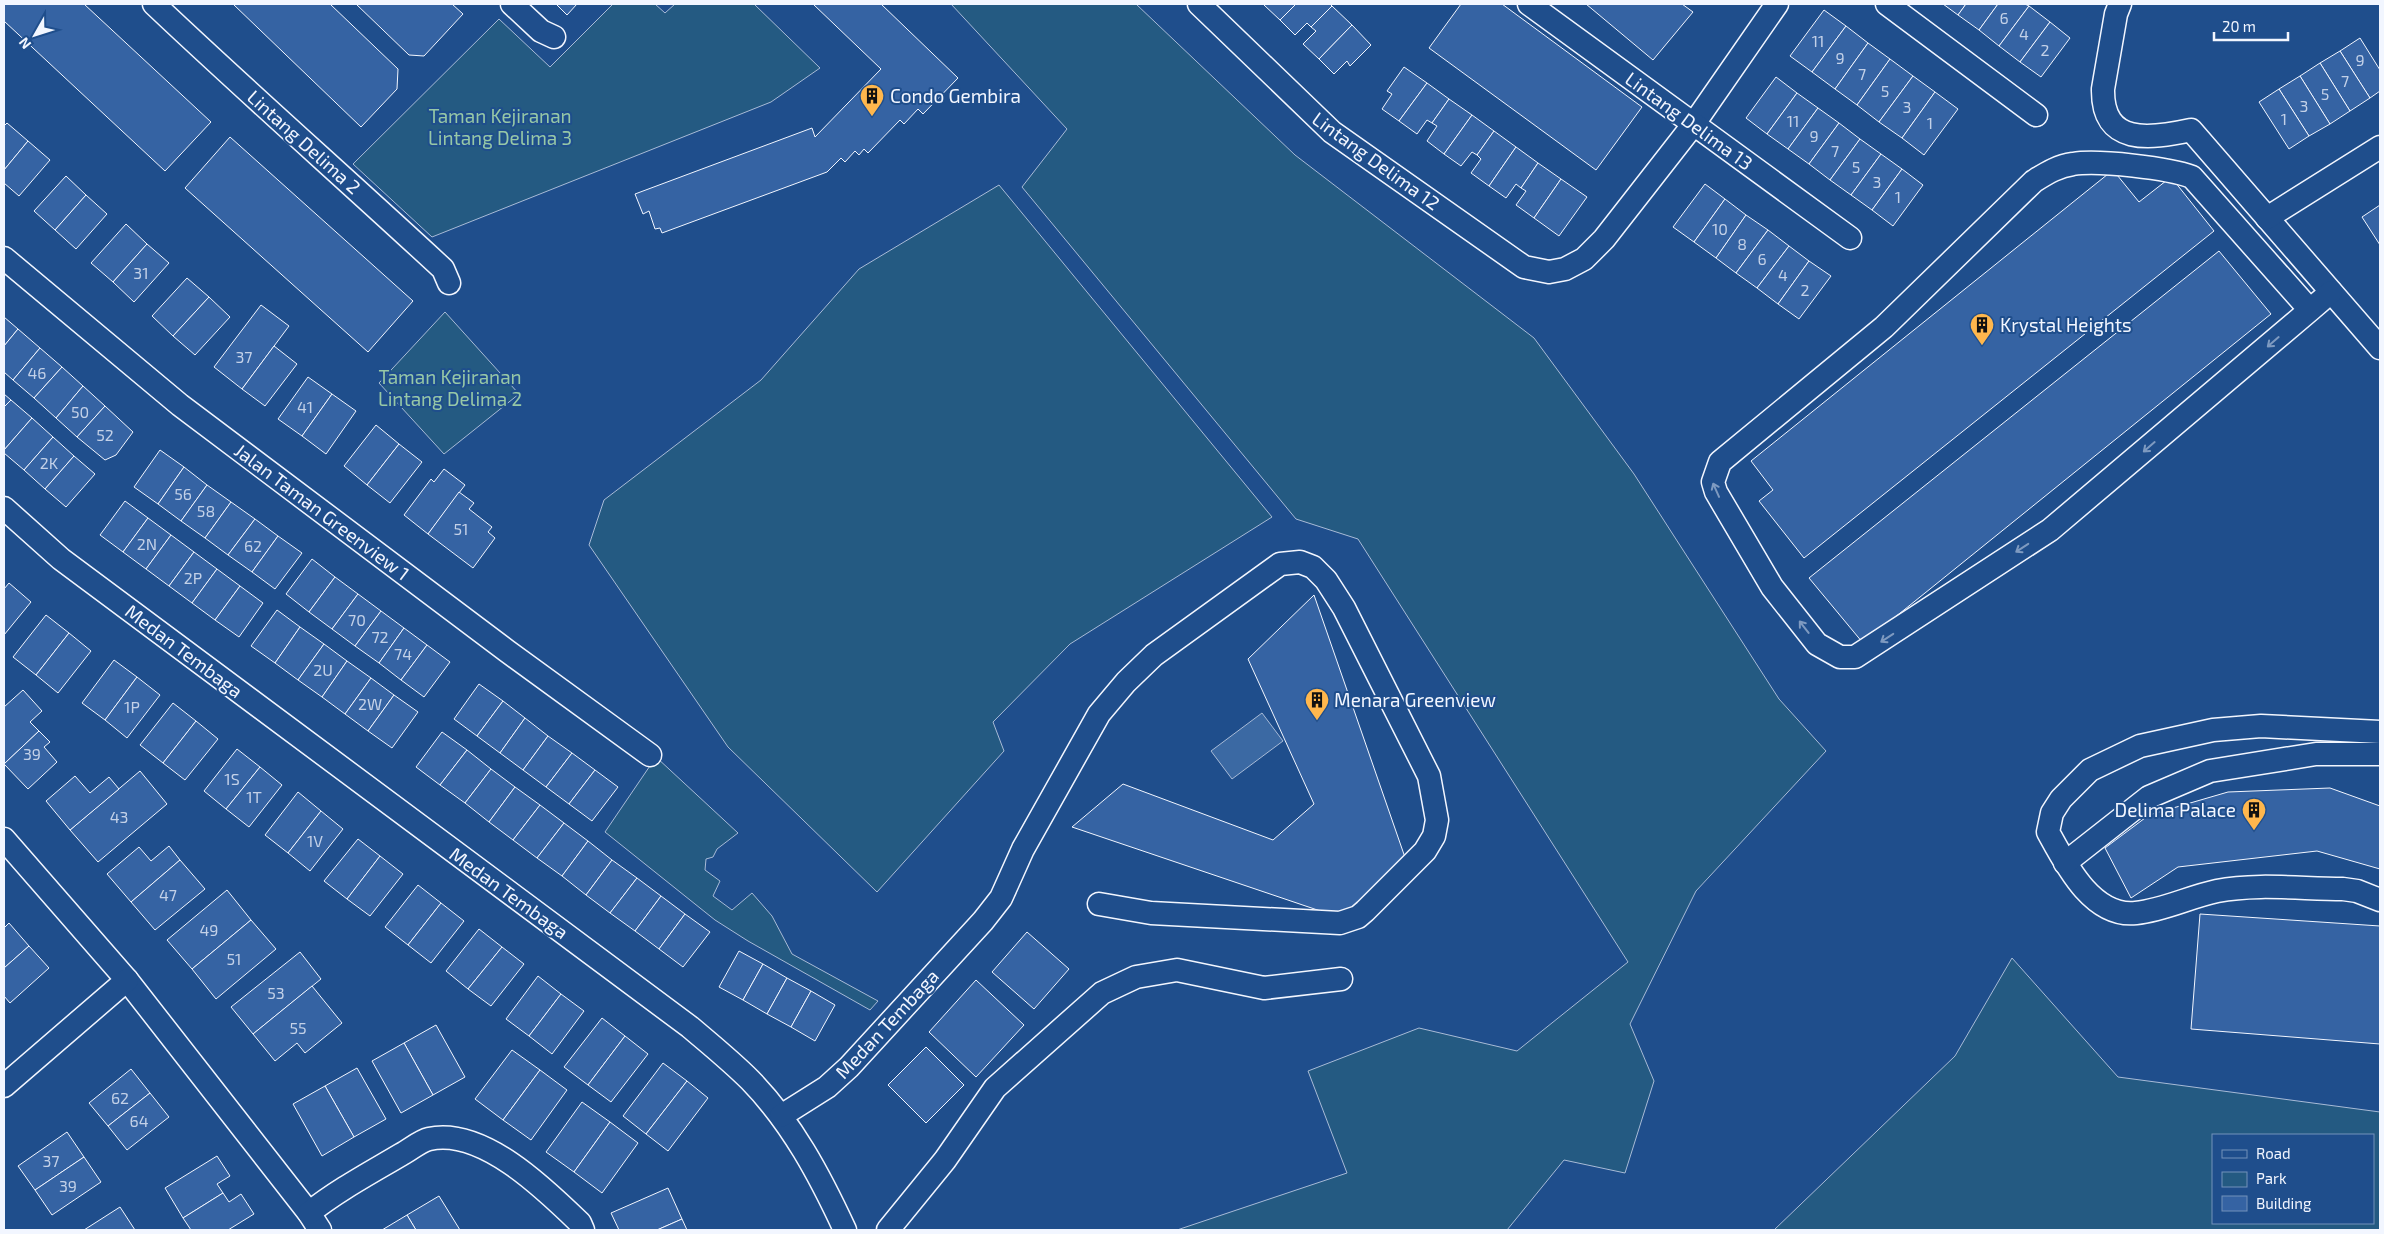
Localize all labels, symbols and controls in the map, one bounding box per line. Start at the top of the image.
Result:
house number: 6 [1999,8,2009,27]
north arrow [10,10,60,60]
scale bar [2214,10,2288,42]
text: 20 m [2222,17,2256,35]
house number: 4 [2019,24,2029,43]
house number: 11 [1812,31,1824,50]
text: N [15,34,34,53]
house number: 2 [2041,40,2050,59]
house number: 9 [1835,48,1845,67]
house number: 9 [2355,50,2365,69]
house number: 7 [1858,64,1866,83]
street label: Lintang Delima 13 [1621,67,1757,174]
house number: 7 [2341,71,2349,90]
house number: 5 [1881,81,1889,100]
building icon: Condo Gembira [859,83,885,117]
place label: Condo Gembira [890,84,1021,107]
house number: 5 [2321,84,2329,103]
street label: Lintang Delima 2 [243,85,366,198]
house number: 3 [2300,96,2308,115]
house number: 3 [1903,97,1911,116]
park label: Taman Kejiranan Lintang Delima 3 [428,104,572,149]
street label: Lintang Delima 12 [1308,107,1444,215]
house number: 1 [2281,109,2287,128]
house number: 11 [1787,111,1799,130]
house number: 1 [1927,113,1933,132]
house number: 9 [1809,126,1819,145]
house number: 7 [1831,141,1839,160]
house number: 5 [1852,157,1860,176]
house number: 3 [1873,172,1881,191]
house number: 1 [1895,187,1901,206]
house number: 10 [1712,219,1728,238]
house number: 8 [1737,234,1747,253]
house number: 6 [1757,249,1767,268]
house number: 31 [133,263,149,282]
house number: 4 [1778,265,1788,284]
house number: 2 [1801,280,1810,299]
building icon: Krystal Heights [1969,312,1995,346]
place label: Krystal Heights [2000,313,2132,336]
one-way arrow [2266,336,2279,347]
house number: 37 [235,347,253,366]
house number: 46 [28,363,47,382]
park label: Taman Kejiranan Lintang Delima 2 [378,365,522,410]
house number: 41 [297,397,313,416]
house number: 50 [71,402,89,421]
house number: 52 [96,425,114,444]
street label: Jalan Taman Greenview 1 [230,438,414,585]
one-way arrow [2143,441,2156,452]
house number: 2K [40,453,59,472]
one-way arrow [1711,483,1721,498]
house number: 56 [174,484,192,503]
house number: 58 [197,501,215,520]
house number: 51 [454,519,468,538]
house number: 2N [137,534,157,553]
house number: 62 [244,536,262,555]
one-way arrow [2016,544,2030,554]
house number: 2P [184,568,202,587]
street label: Medan Tembaga [121,599,248,702]
house number: 70 [348,610,366,629]
one-way arrow [1798,621,1809,634]
house number: 72 [371,627,389,646]
one-way arrow [1880,633,1894,643]
house number: 74 [394,644,412,663]
house number: 2U [313,660,333,679]
building icon: Menara Greenview [1304,687,1330,721]
place label: Menara Greenview [1334,688,1496,711]
house number: 2W [358,694,382,713]
house number: 1P [124,697,140,716]
house number: 39 [23,744,41,763]
house number: 1S [224,769,240,788]
house number: 1T [246,787,262,806]
building icon: Delima Palace [2241,797,2267,831]
place label: Delima Palace [2115,798,2236,821]
house number: 43 [110,807,128,826]
house number: 1V [307,831,323,850]
street label: Medan Tembaga [446,842,573,943]
house number: 47 [159,885,177,904]
house number: 49 [200,920,219,939]
house number: 51 [227,949,241,968]
street label: Medan Tembaga [830,964,943,1083]
house number: 53 [267,983,285,1002]
house number: 55 [289,1018,307,1037]
house number: 62 [111,1088,129,1107]
house number: 64 [130,1111,149,1130]
legend [2212,1134,2374,1224]
text: Road [2256,1144,2291,1162]
house number: 37 [42,1151,60,1170]
text: Park [2256,1169,2287,1187]
house number: 39 [59,1176,77,1195]
text: Building [2256,1194,2312,1212]

